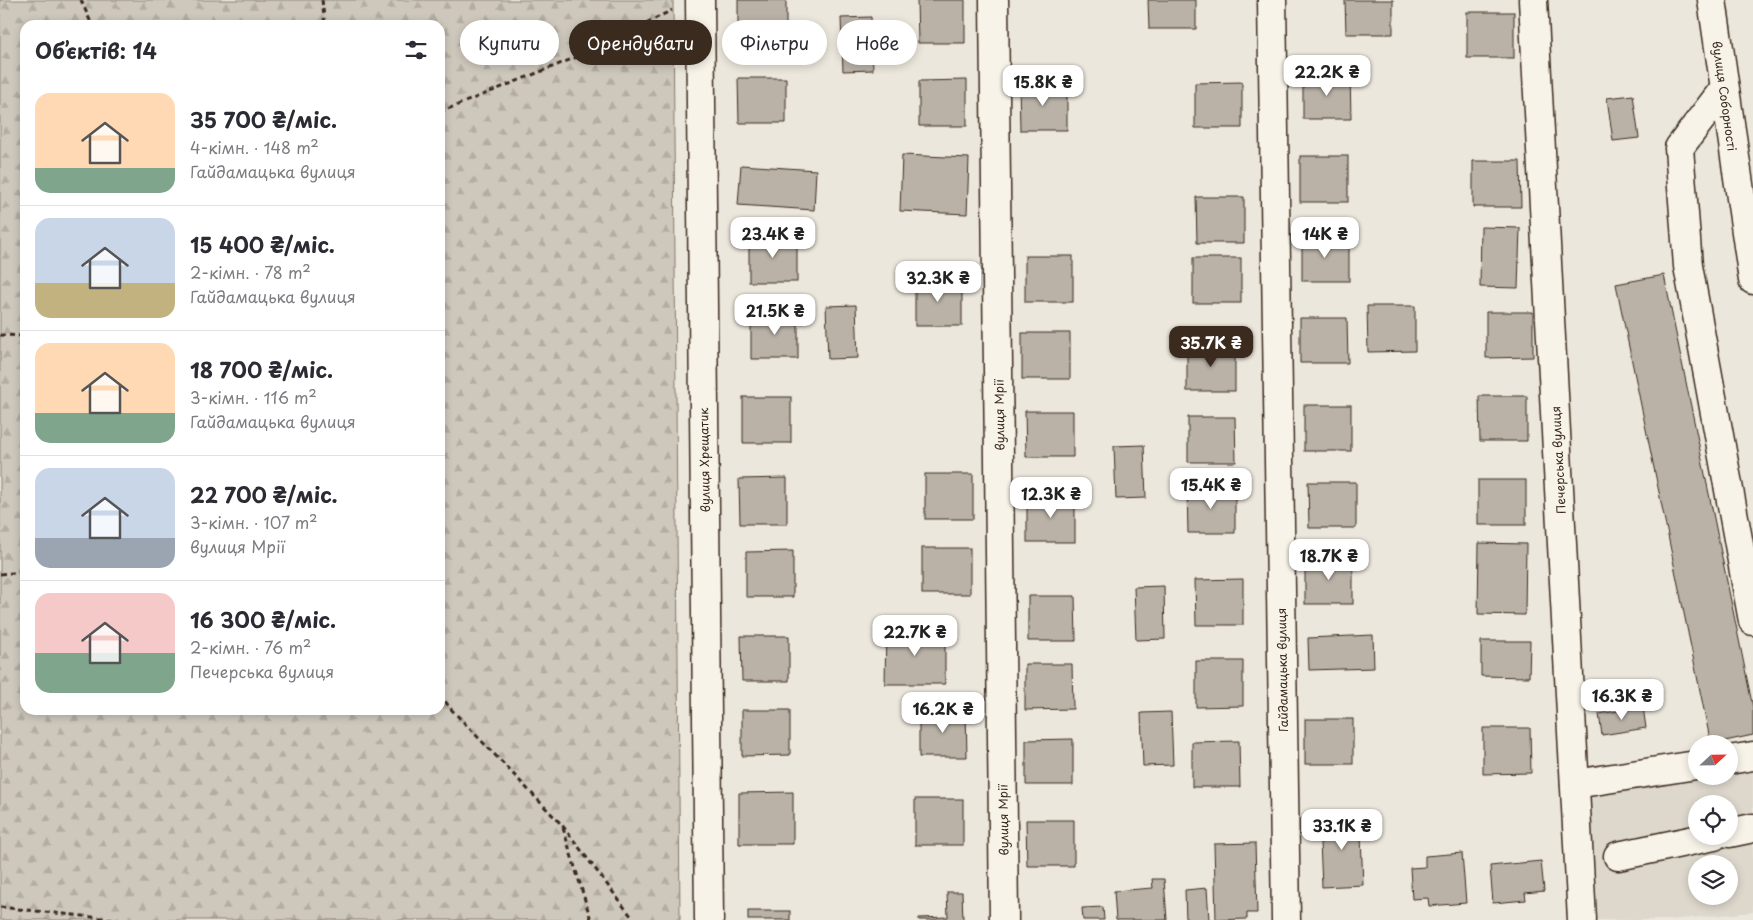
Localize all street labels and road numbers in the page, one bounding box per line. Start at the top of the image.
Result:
street label: вулиця Соборності [1708,40,1742,152]
street label: вулиця Мрії [989,378,1009,451]
street label: Печерська вулиця [1546,406,1570,514]
street label: вулиця Хрещатик [694,407,714,513]
street label: Гайдамацька вулиця [1272,608,1292,732]
street label: вулиця Мрії [993,783,1013,856]

